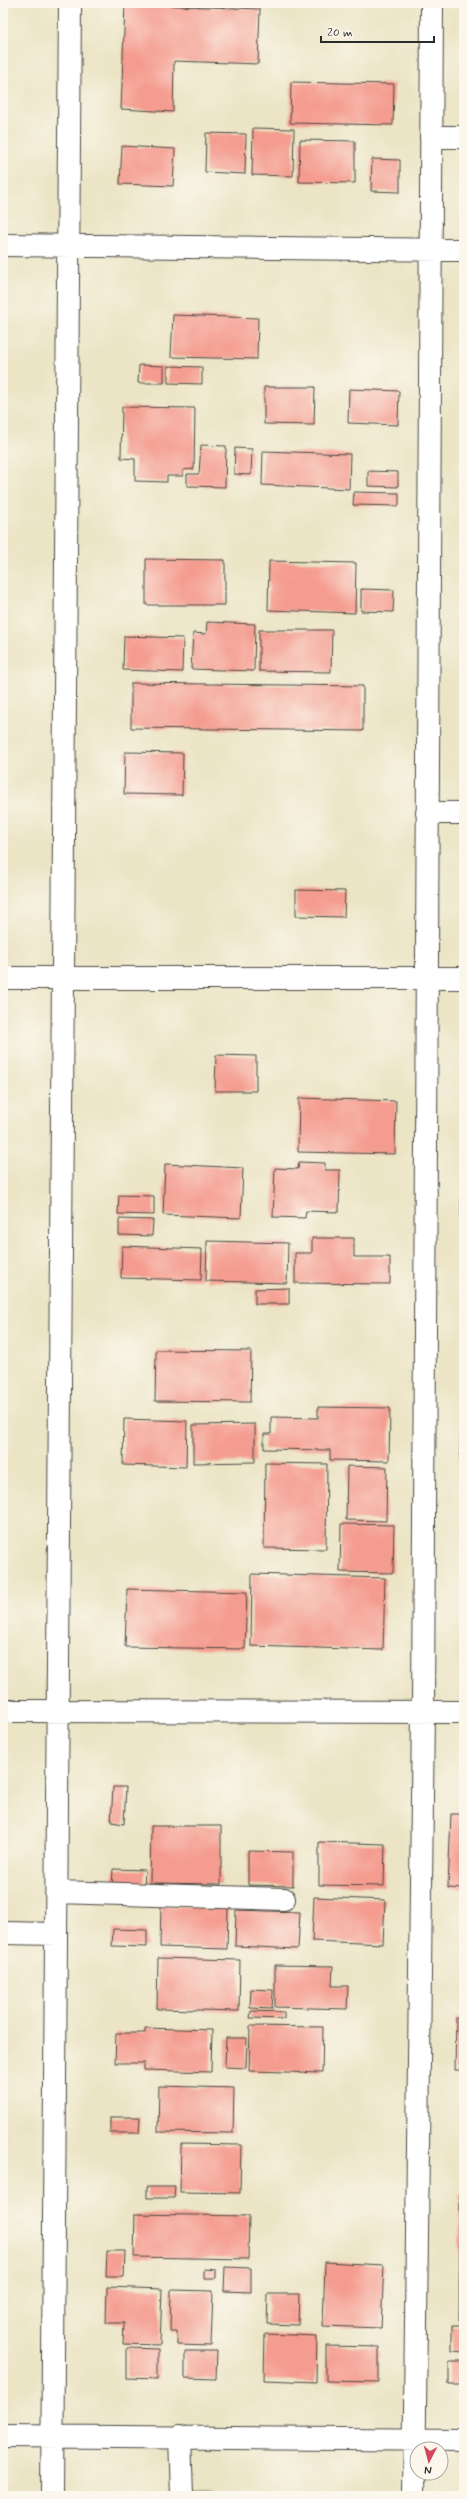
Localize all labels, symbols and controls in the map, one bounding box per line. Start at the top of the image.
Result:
scale bar [321,18,434,44]
text: 20 m [327,25,353,41]
north arrow [409,2441,449,2481]
text: N [424,2463,432,2477]

